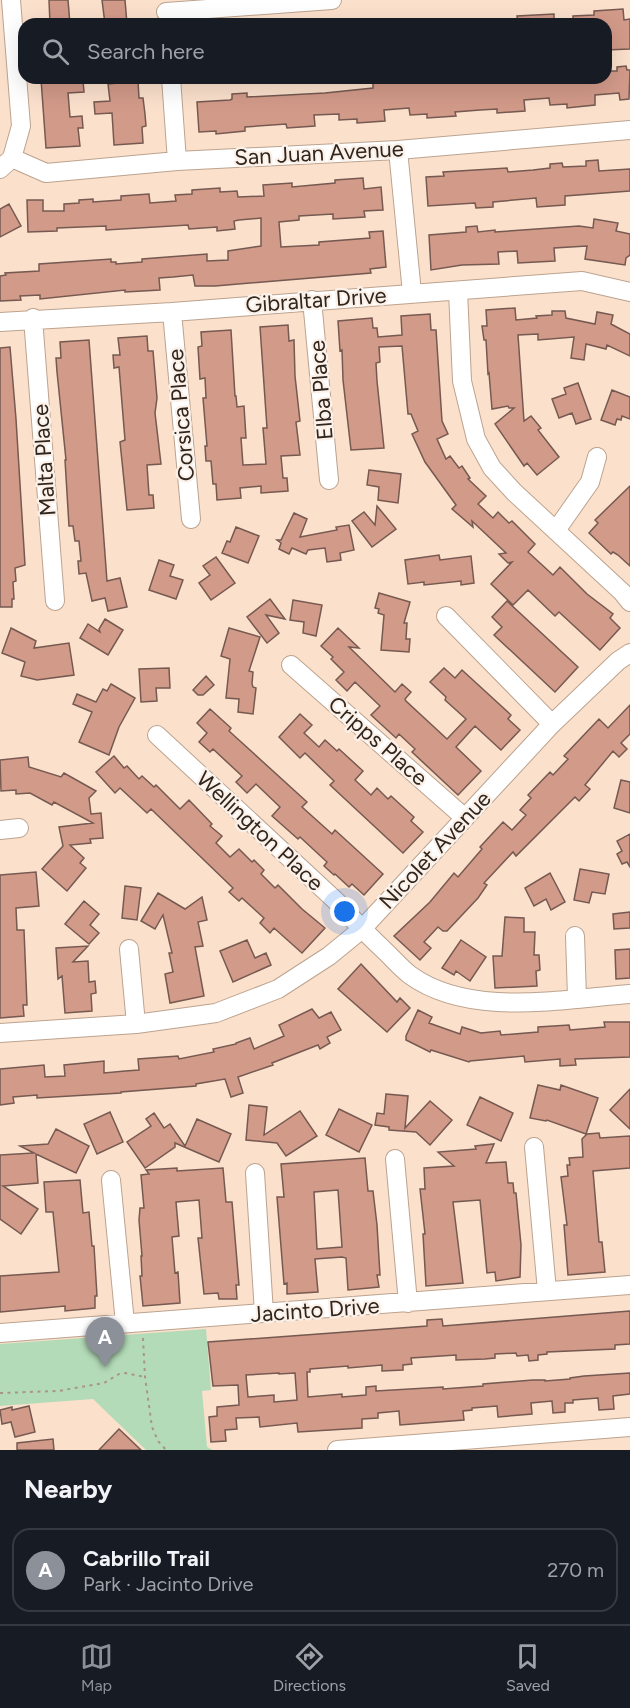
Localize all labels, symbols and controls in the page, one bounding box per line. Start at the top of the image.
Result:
search box [18,18,612,84]
icon: search [39,35,72,68]
text: Search here [87,38,205,65]
street label: San Juan Avenue [234,135,404,171]
street label: Gibraltar Drive [245,282,387,318]
street label: Elba Place [303,339,339,441]
street label: Corsica Place [162,348,200,482]
street label: Malta Place [27,403,61,517]
street label: Cripps Place [323,691,433,791]
street label: Wellington Place [191,765,329,897]
street label: Nicolet Avenue [373,785,497,915]
your location [330,897,359,926]
street label: Jacinto Drive [250,1292,380,1328]
pin: A [86,1318,124,1367]
text: Nearby [24,1473,112,1505]
text: Cabrillo Trail [83,1545,210,1572]
text: A [38,1558,53,1582]
text: 270 m [547,1558,604,1582]
text: Park · Jacinto Drive [83,1572,253,1596]
tab: Map [80,1640,113,1695]
tab: Directions [273,1640,346,1695]
tab: Saved [506,1640,550,1695]

